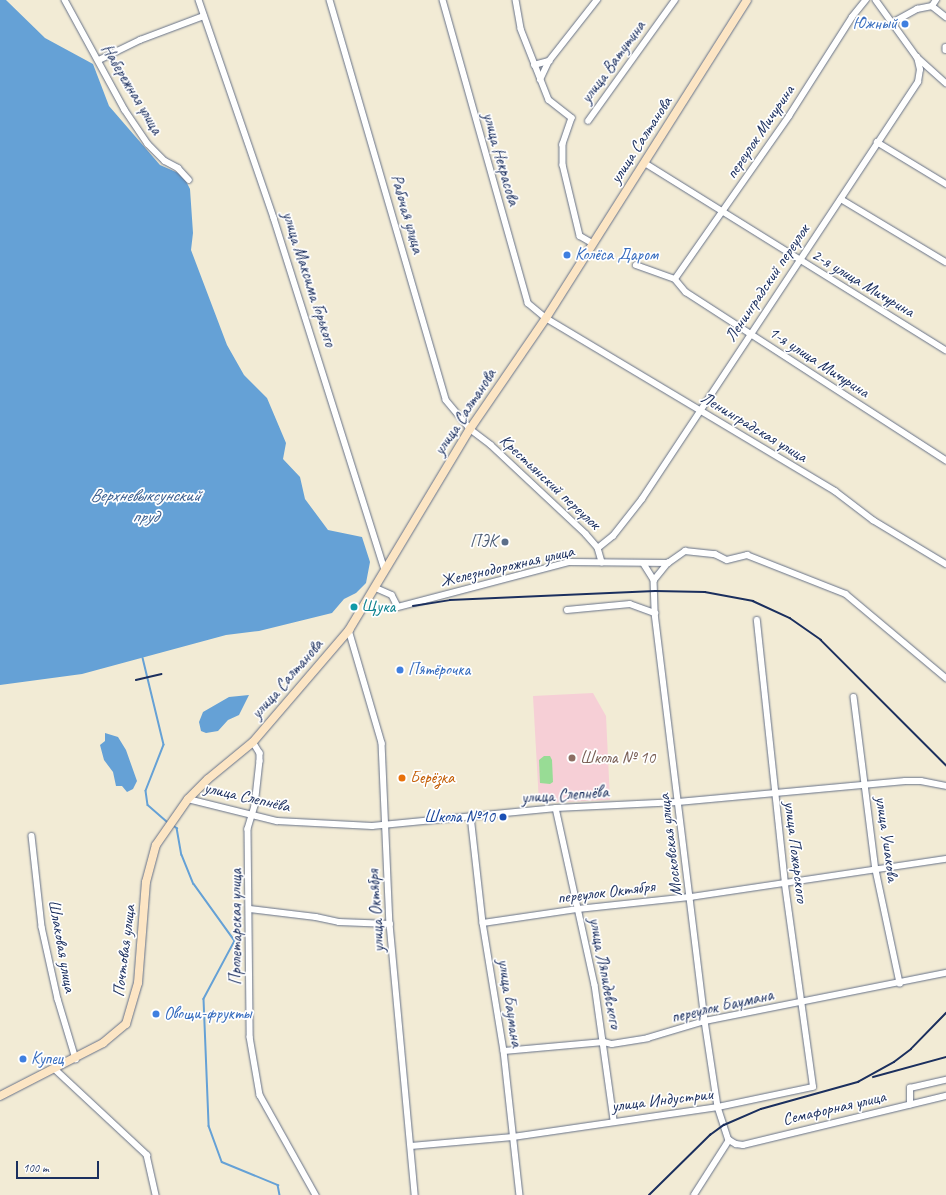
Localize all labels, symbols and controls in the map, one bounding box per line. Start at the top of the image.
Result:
place label: Южный [853,14,897,34]
street label: улица Ватутина [576,16,650,108]
marker: Южный [900,19,910,29]
street label: Набережная улица [97,39,167,139]
street label: переулок Мичурина [722,82,798,182]
street label: улица Салтанова [605,92,677,188]
street label: улица Некрасова [478,110,524,208]
street label: Рабочая улица [386,172,428,256]
street label: улица Максима Горького [278,210,340,348]
street label: Ленинградский переулок [720,220,814,346]
street label: 2-я улица Мичурина [808,244,918,322]
place label: Колёса Даром [575,245,659,265]
marker: Колёса Даром [562,250,572,260]
street label: 1-я улица Мичурина [765,322,873,402]
street label: улица Салтанова [429,364,501,460]
street label: Ленинградская улица [696,387,812,467]
street label: Крестьянский переулок [495,430,605,534]
water label: Верхневыксунский пруд [90,485,200,528]
place label: ПЭК [470,532,497,552]
marker: ПЭК [500,537,510,547]
street label: Железнодорожная улица [437,541,577,591]
place label: Щука [362,597,395,617]
marker: Щука [349,602,359,612]
street label: улица Салтанова [246,634,328,724]
place label: Пятёрочка [408,660,470,680]
marker: Пятёрочка [395,665,405,675]
place label: Школа № 10 [580,748,655,768]
marker: Школа № 10 [567,753,577,763]
place label: Берёзка [410,768,454,788]
marker: Берёзка [397,773,407,783]
street label: улица Слепнёва [201,777,293,817]
street label: улица Слепнёва [520,782,610,808]
street label: Московская улица [654,792,686,898]
street label: улица Ушакова [871,795,903,883]
street label: улица Пожарского [779,799,813,905]
place label: Школа №10 [424,807,495,827]
marker: Школа №10 [498,812,508,822]
street label: Пролетарская улица [226,868,246,986]
street label: улица Октября [363,868,389,954]
street label: переулок Октября [556,876,656,908]
street label: Шлаковая улица [44,898,80,994]
street label: Почтовая улица [108,903,140,999]
street label: улица Ляпидевского [584,916,626,1030]
street label: улица Баумана [493,958,527,1048]
street label: переулок Баумана [669,984,775,1028]
place label: Овощи-фрукты [164,1004,252,1024]
marker: Овощи-фрукты [151,1009,161,1019]
place label: Купец [31,1049,63,1069]
marker: Купец [18,1054,28,1064]
street label: улица Индустрии [611,1084,713,1116]
street label: Семафорная улица [780,1086,888,1130]
scale bar [18,1153,101,1179]
text: 100 m [23,1160,49,1176]

